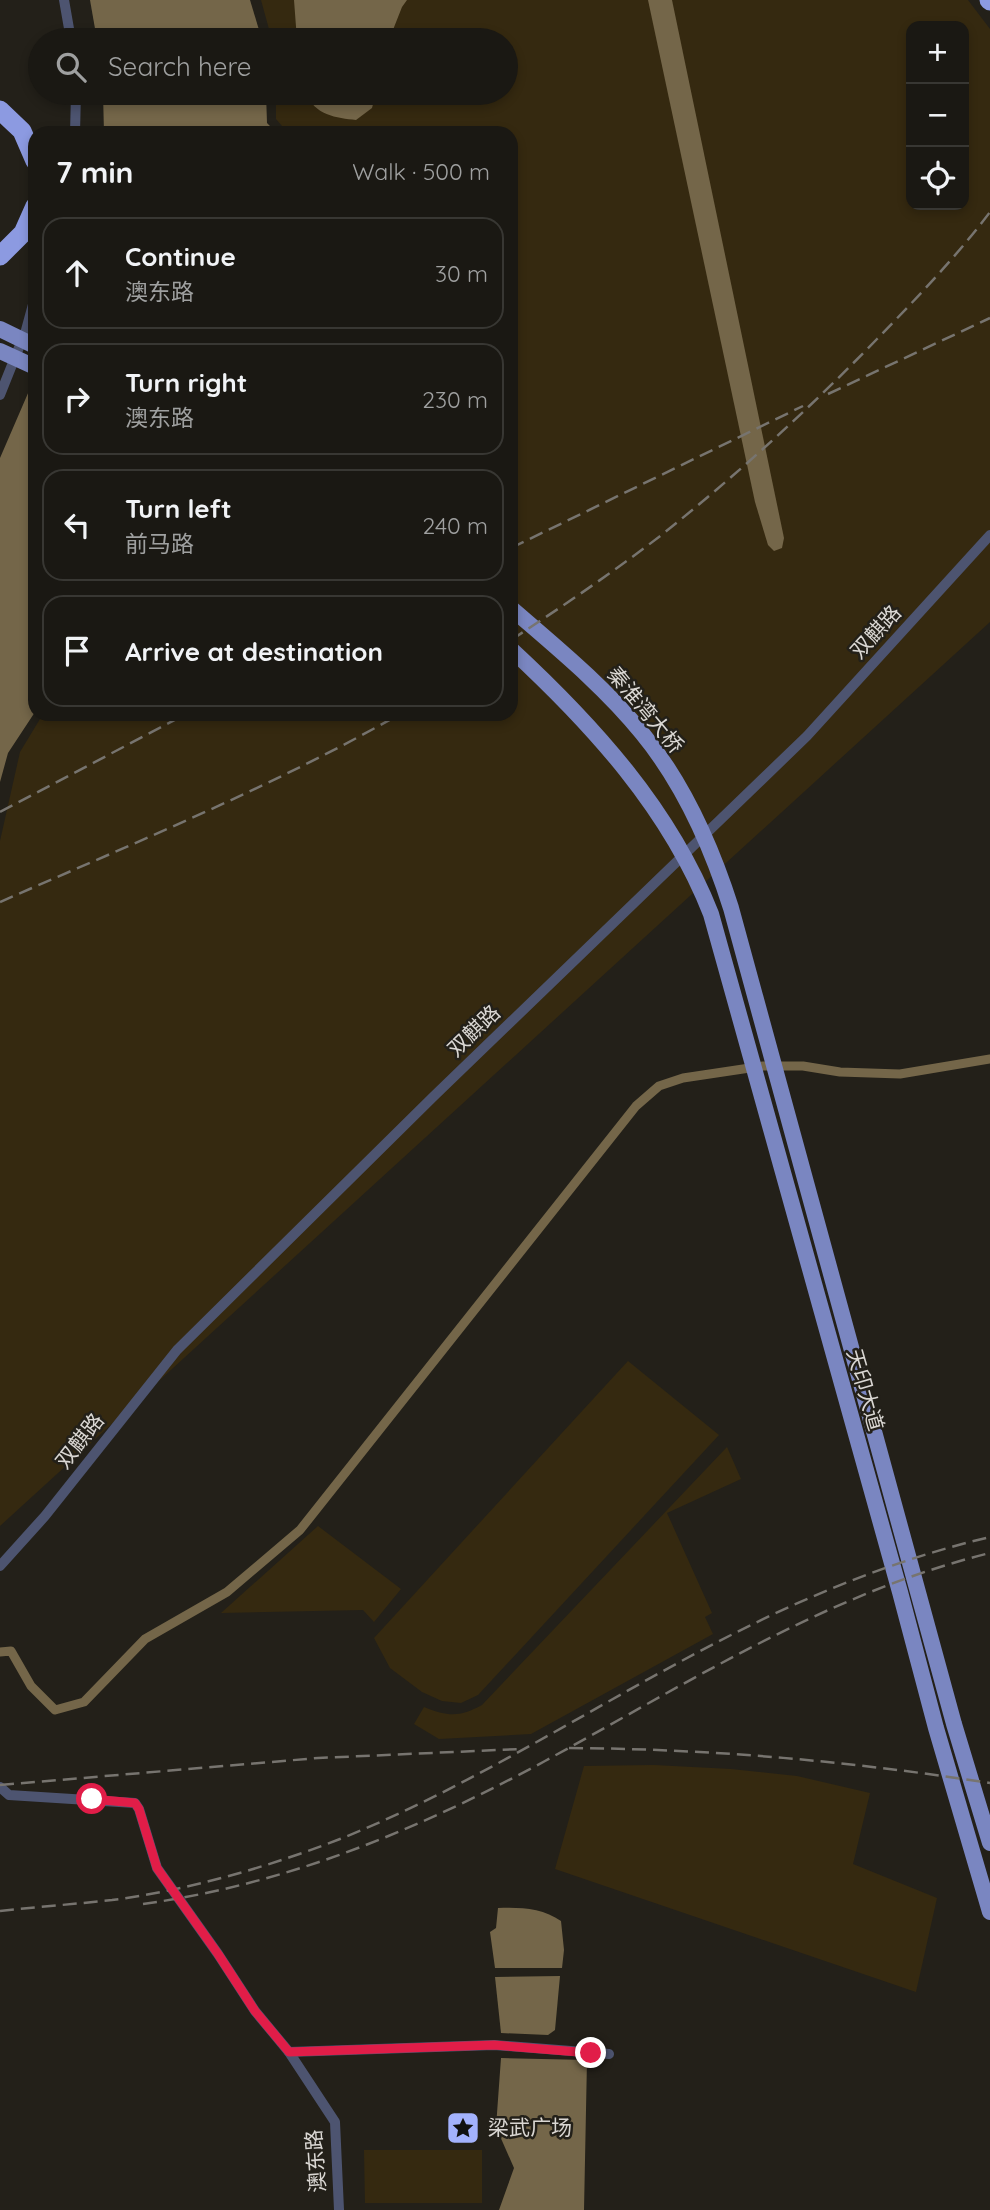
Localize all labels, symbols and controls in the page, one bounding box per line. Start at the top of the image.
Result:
map controls [906,21,969,210]
button: + [906,21,969,84]
search box [28,28,518,105]
icon: search [52,48,90,86]
text: Search here [108,50,252,83]
button: − [906,84,969,147]
button: locate [906,147,969,210]
text: 7 min [56,153,134,191]
text: Walk · 500 m [352,157,490,186]
text: Continue [125,240,236,273]
icon: ahead [58,254,96,292]
text: 30 m [435,259,488,288]
text: 澳东路 [125,277,194,306]
text: Turn right [125,366,247,399]
icon: right [58,380,96,418]
text: 230 m [422,385,488,414]
text: 澳东路 [125,403,194,432]
text: Turn left [125,492,232,525]
icon: left [58,506,96,544]
text: 240 m [423,511,488,540]
text: 前马路 [125,529,194,558]
street label: 双麒路 [845,599,906,663]
icon: arrive [58,632,96,670]
text: Arrive at destination [125,635,383,668]
street label: 秦淮湾大桥 [602,661,689,758]
street label: 双麒路 [442,999,505,1062]
street label: 天印大道 [842,1346,890,1434]
street label: 双麒路 [50,1408,109,1473]
route start [76,1783,107,1814]
route end [575,2037,606,2068]
place icon: 梁武广场 [444,2109,482,2147]
place label: 梁武广场 [488,2114,572,2140]
street label: 澳东路 [300,2129,330,2193]

